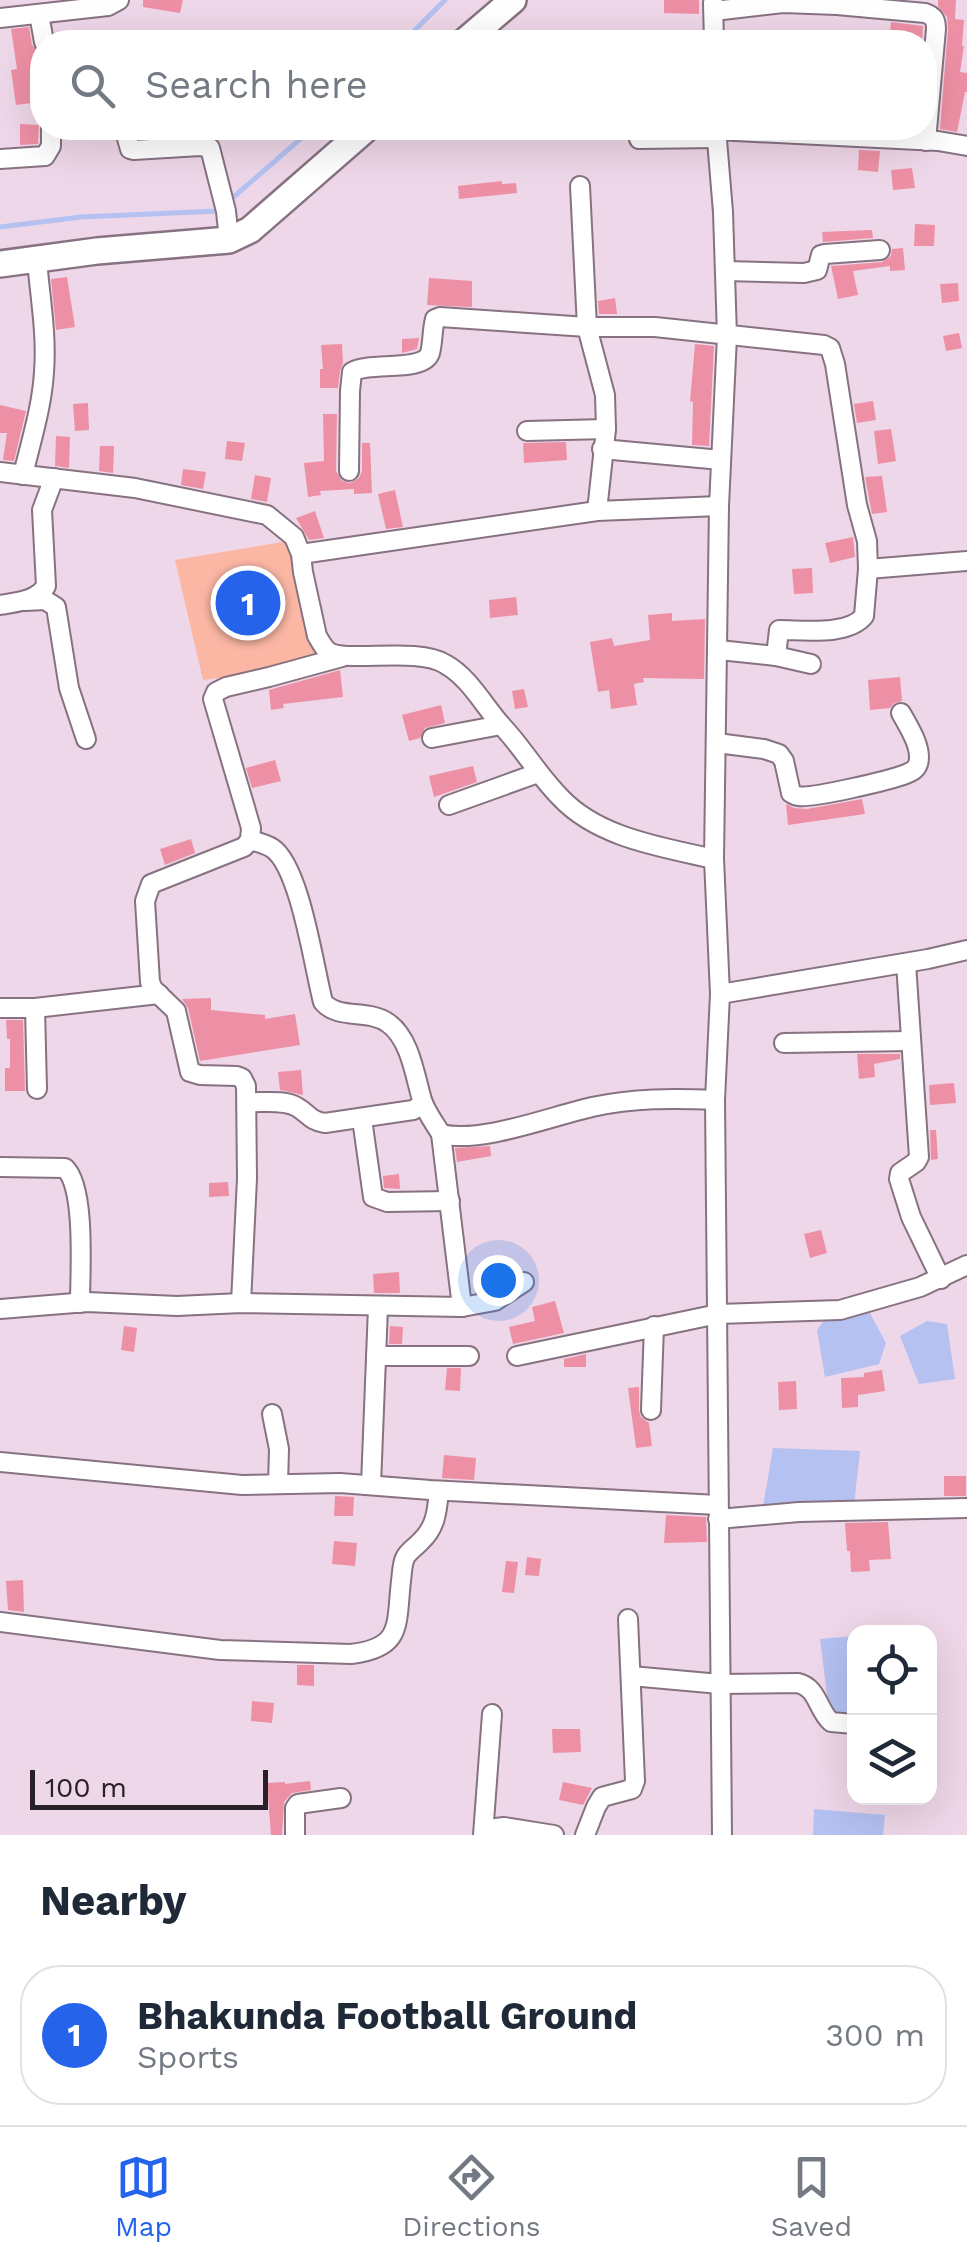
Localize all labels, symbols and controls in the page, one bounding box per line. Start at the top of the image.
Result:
search box [30,30,937,140]
icon: search [65,58,120,113]
text: Search here [145,63,368,107]
pin: 1 [216,566,280,640]
your location [473,1255,524,1306]
map controls [847,1625,937,1805]
button: locate [847,1625,937,1715]
button: layers [847,1715,937,1805]
scale bar [30,1765,268,1810]
text: 100 m [45,1771,127,1804]
text: Nearby [40,1876,187,1925]
text: Bhakunda Football Ground [137,1994,637,2038]
text: 1 [68,2016,81,2054]
text: 300 m [825,2016,925,2054]
text: Sports [137,2038,239,2076]
tab: Map [115,2150,172,2243]
tab: Directions [402,2150,541,2243]
tab: Saved [771,2150,852,2243]

